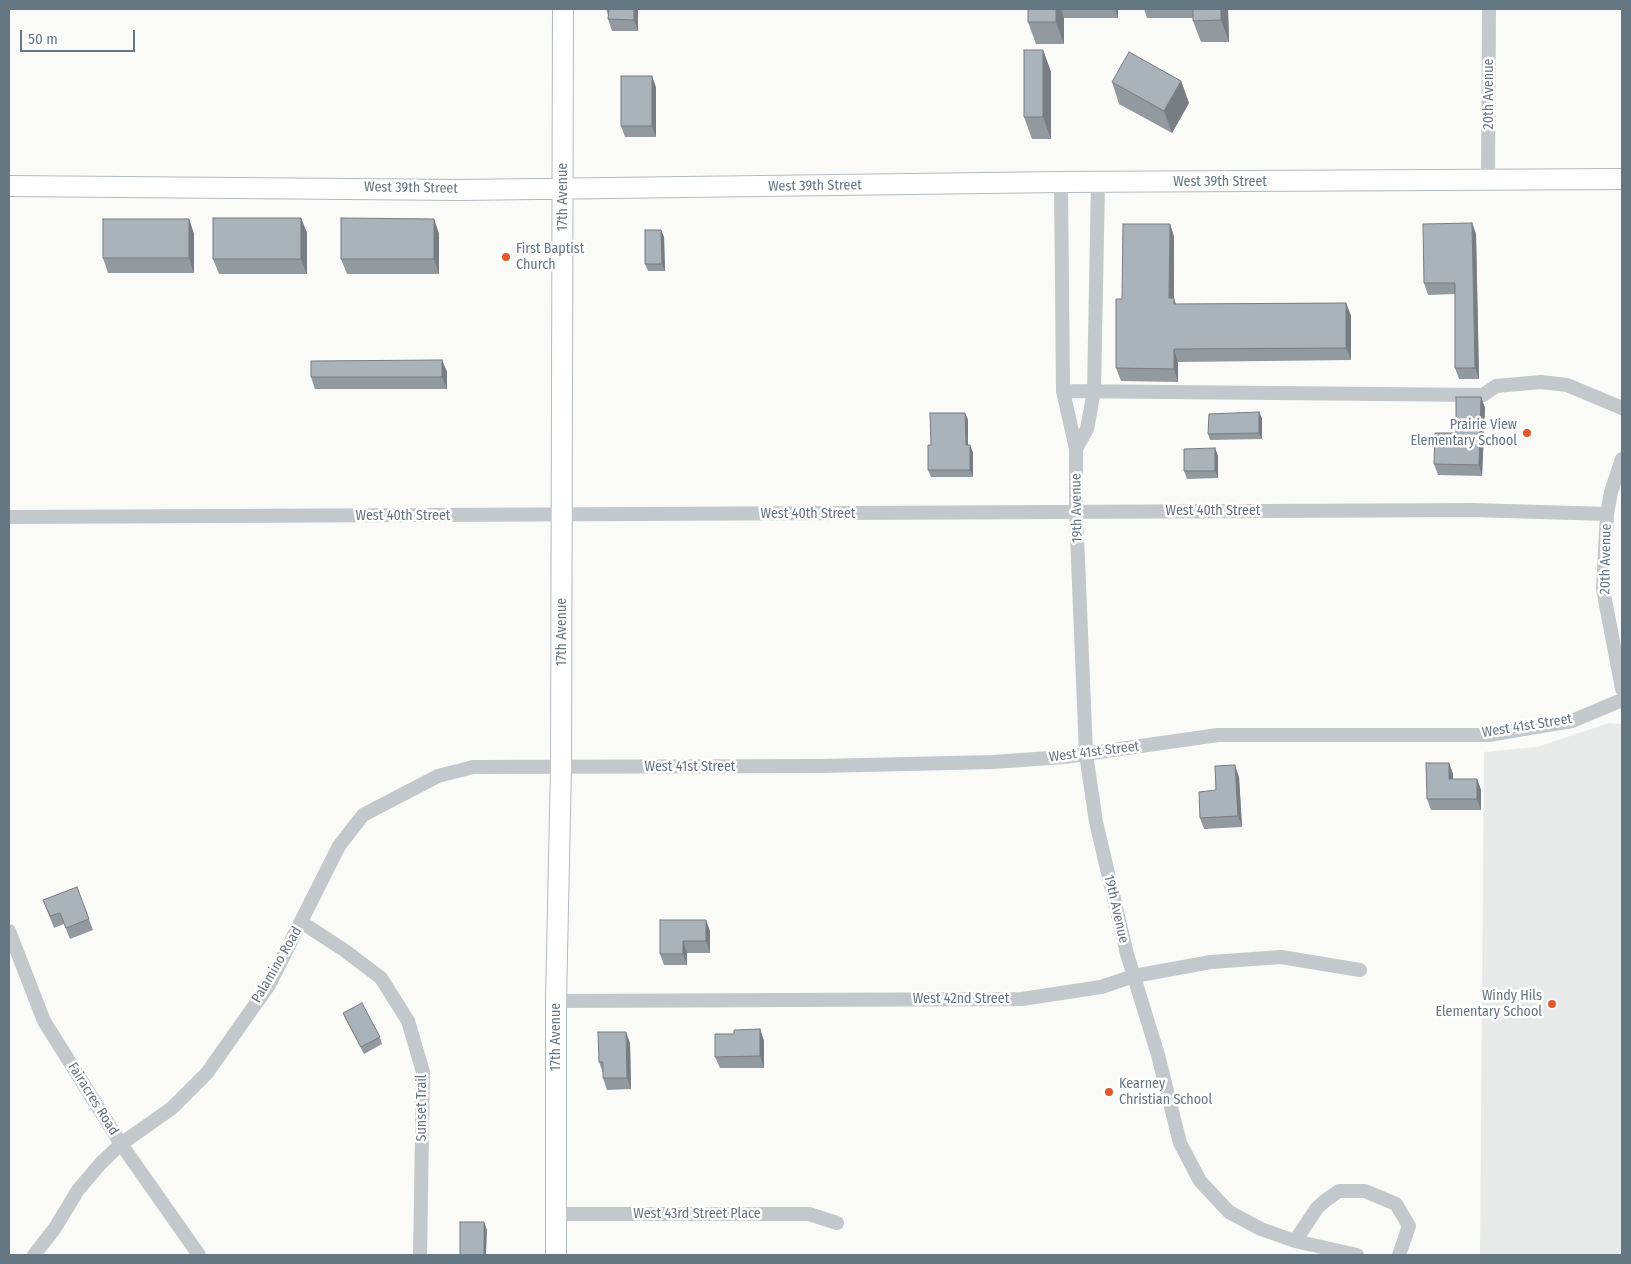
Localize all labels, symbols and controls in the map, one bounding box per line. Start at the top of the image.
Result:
scale bar [22,20,138,52]
text: 50 m [28,30,58,48]
street label: 20th Avenue [1481,59,1497,129]
street label: 17th Avenue [555,163,571,231]
street label: West 39th Street [1173,174,1267,190]
street label: West 39th Street [768,177,862,195]
street label: West 39th Street [364,179,458,197]
place label: First Baptist Church [516,241,584,274]
marker: First Baptist Church [500,251,512,263]
place label: Prairie View Elementary School [1410,417,1517,450]
marker: Prairie View Elementary School [1521,427,1533,439]
street label: 19th Avenue [1068,473,1086,543]
street label: West 40th Street [1166,503,1260,519]
street label: West 40th Street [761,506,855,522]
street label: West 40th Street [356,508,450,524]
street label: 20th Avenue [1597,523,1615,595]
street label: 17th Avenue [554,598,570,666]
street label: West 41st Street [1481,711,1573,741]
street label: West 41st Street [1048,738,1140,766]
street label: West 41st Street [645,759,735,775]
street label: 19th Avenue [1100,873,1132,945]
street label: Palamino Road [248,924,306,1006]
place label: Windy Hils Elementary School [1435,988,1542,1020]
street label: West 42nd Street [913,991,1009,1007]
marker: Windy Hils Elementary School [1546,998,1558,1010]
street label: 17th Avenue [548,1003,564,1071]
street label: Fairacres Road [64,1059,122,1139]
street label: Sunset Trail [414,1074,430,1142]
place label: Kearney Christian School [1119,1076,1212,1108]
marker: Kearney Christian School [1103,1086,1115,1098]
street label: West 43rd Street Place [633,1206,761,1222]

